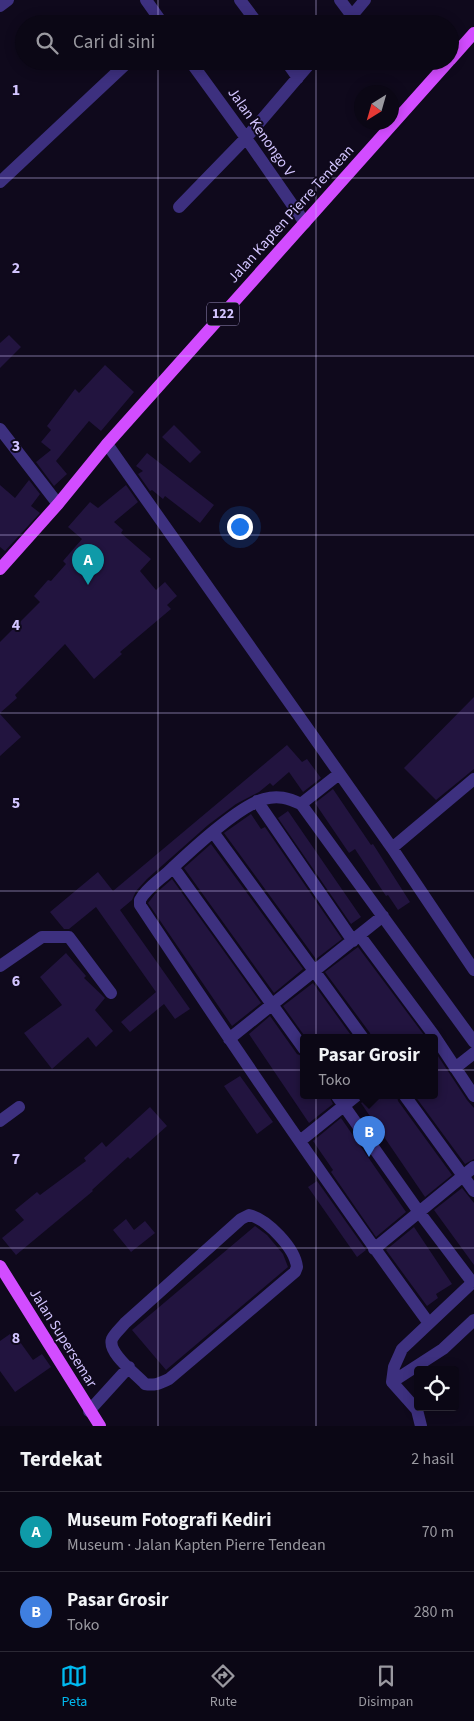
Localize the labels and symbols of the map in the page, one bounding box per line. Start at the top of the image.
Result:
text: 1 [12,79,20,101]
street label: Jalan Kenongo V [223,83,300,181]
north arrow [354,85,399,130]
street label: Jalan Kapten Pierre Tendean [223,140,359,288]
text: 2 [12,257,20,279]
road number: 122 [207,302,239,326]
text: 3 [12,435,20,457]
your location [227,514,253,540]
pin: A [72,544,104,585]
text: 4 [12,614,21,636]
text: 5 [12,792,20,814]
text: 6 [12,970,20,992]
pin: B [353,1116,385,1157]
text: 7 [12,1148,20,1170]
street label: Jalan Supersemar [24,1284,102,1392]
text: 8 [12,1327,20,1349]

